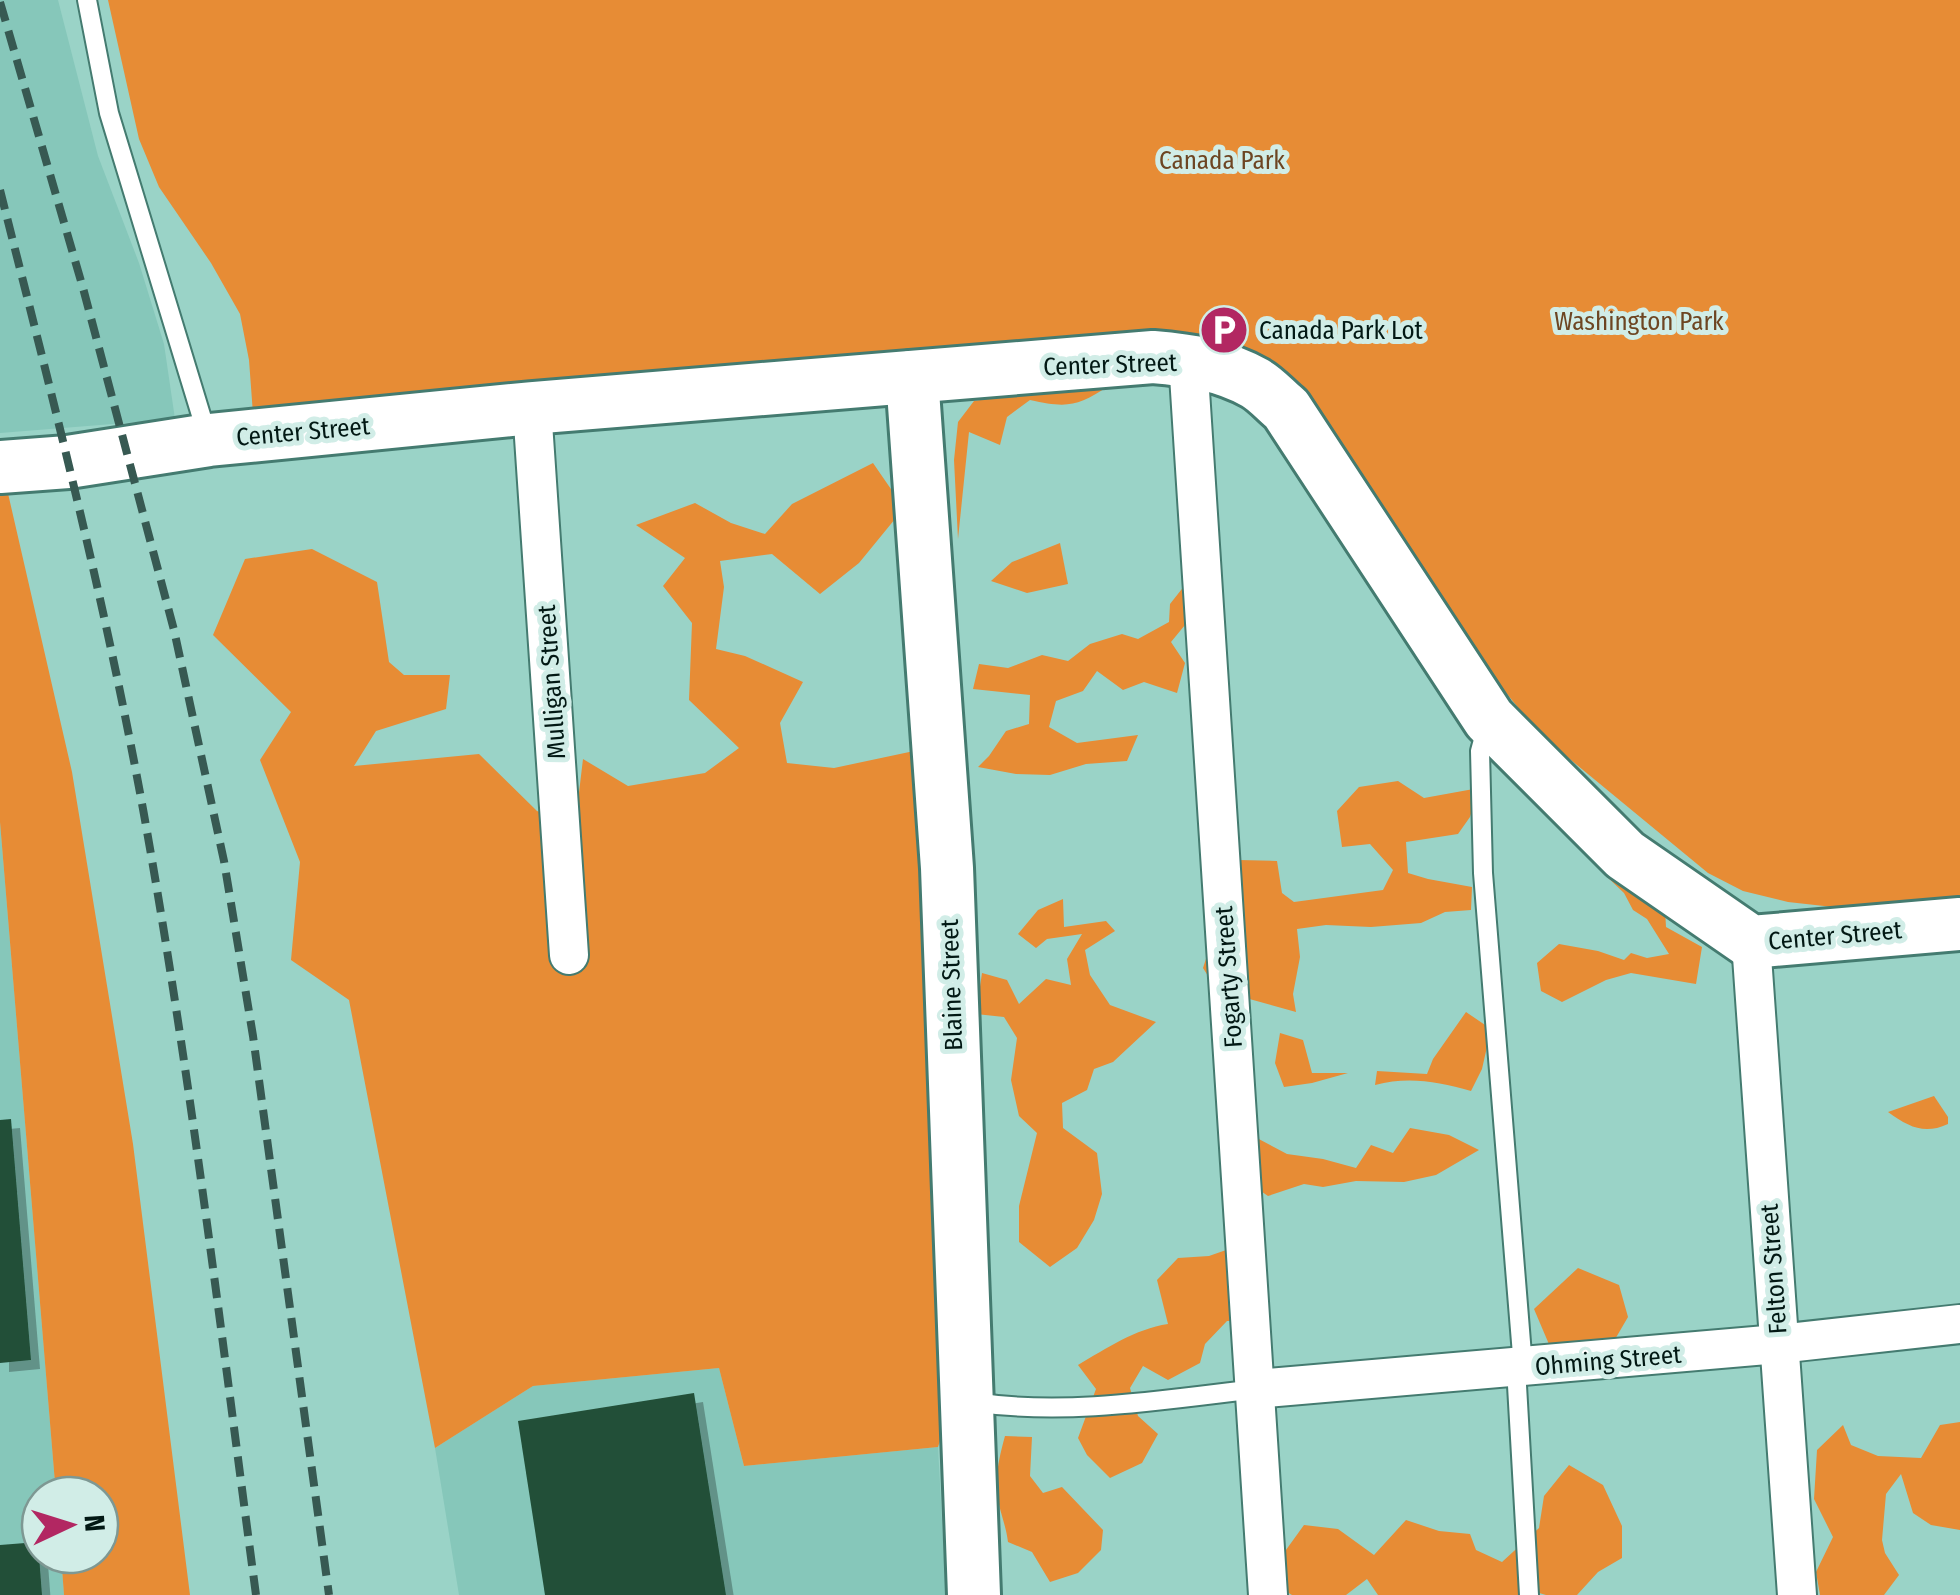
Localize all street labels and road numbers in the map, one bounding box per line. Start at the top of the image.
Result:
street label: Center Street [1043,348,1178,382]
street label: Center Street [235,411,372,453]
street label: Mulligan Street [532,603,572,760]
street label: Fogarty Street [1209,904,1249,1049]
street label: Center Street [1767,915,1904,957]
street label: Blaine Street [935,918,969,1051]
street label: Felton Street [1754,1202,1794,1335]
street label: Ohming Street [1534,1340,1683,1382]

